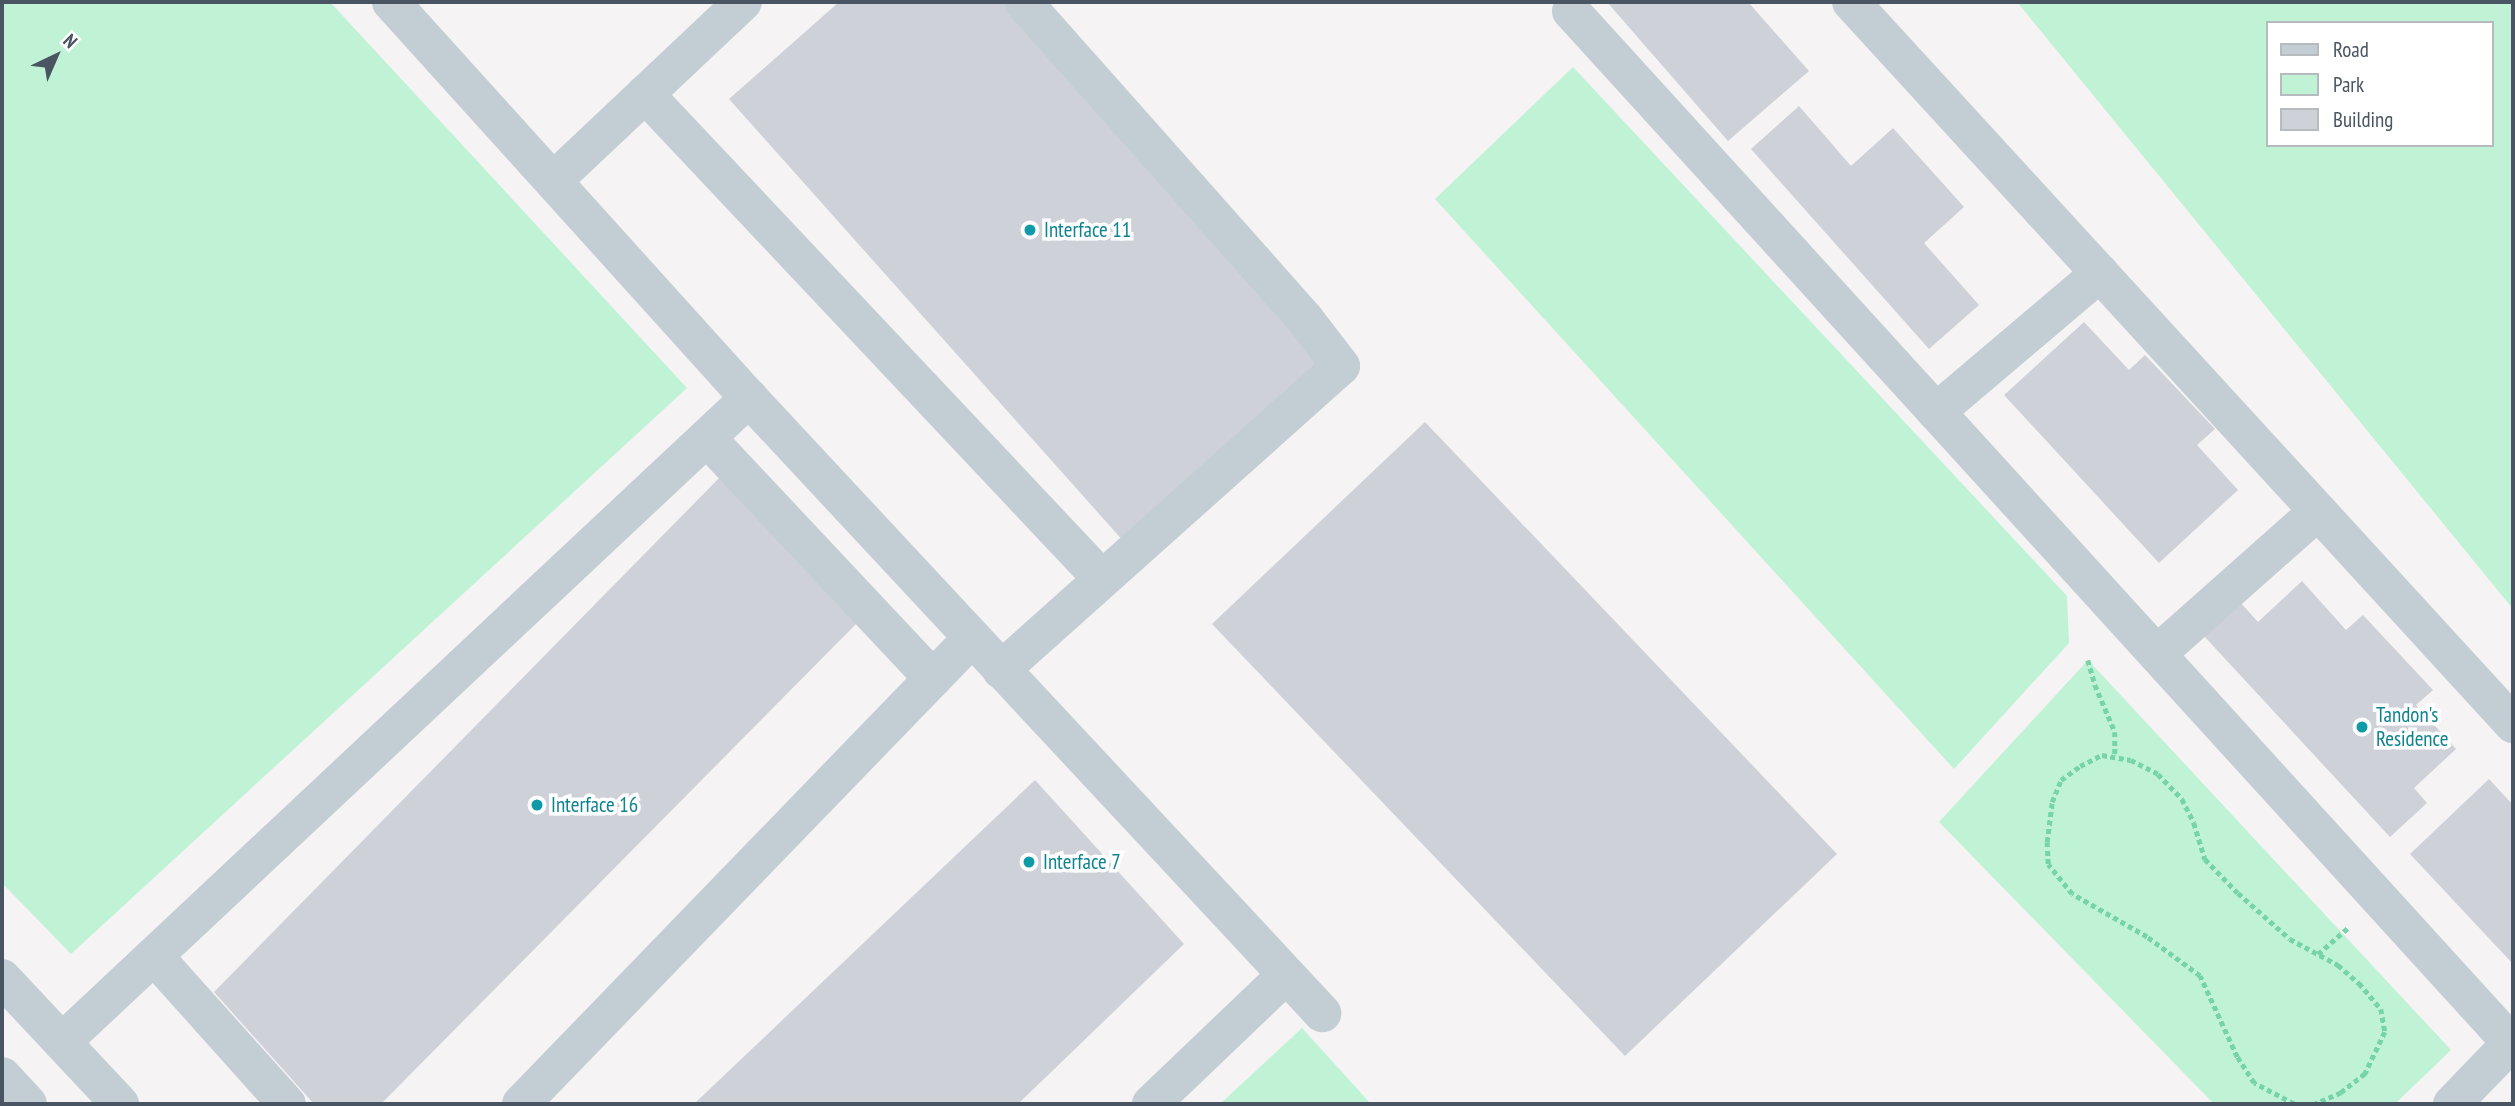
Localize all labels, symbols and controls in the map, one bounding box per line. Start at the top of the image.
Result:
north arrow [21,21,91,91]
legend [2266,21,2494,147]
text: N [59,29,83,53]
text: Road [2333,36,2369,63]
text: Park [2333,71,2364,98]
text: Building [2333,106,2393,133]
place label: Interface 11 [1044,217,1131,243]
marker: Interface 11 [1022,222,1038,238]
place label: Tandon's Residence [2376,702,2448,752]
marker: Tandon's Residence [2354,719,2370,735]
place label: Interface 16 [551,792,638,818]
marker: Interface 16 [529,797,545,813]
place label: Interface 7 [1043,849,1121,875]
marker: Interface 7 [1021,854,1037,870]

